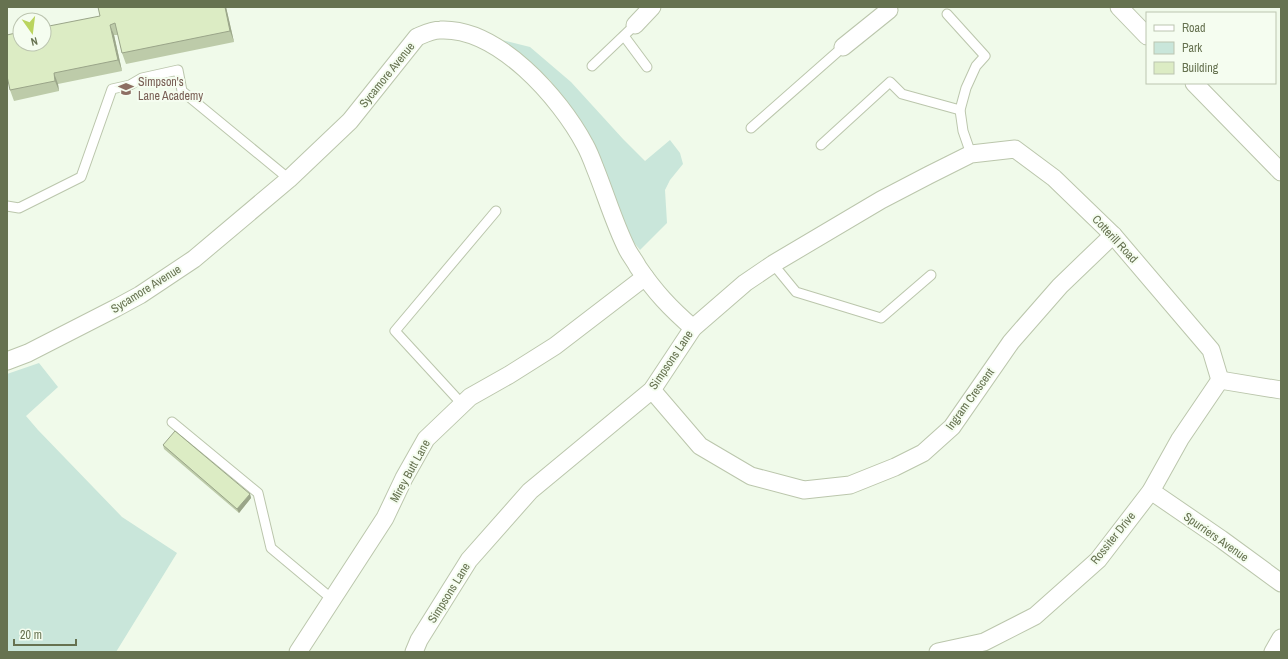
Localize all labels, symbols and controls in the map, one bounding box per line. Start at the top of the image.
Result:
north arrow [12,12,52,52]
legend [1146,12,1276,84]
text: Road [1182,20,1206,36]
text: N [30,34,39,49]
street label: Sycamore Avenue [356,39,418,111]
text: Park [1182,40,1202,56]
text: Building [1182,60,1219,76]
place label: Simpson's Lane Academy [138,74,203,104]
school or university icon: Simpson's Lane Academy [117,80,135,98]
street label: Cotterill Road [1089,212,1141,266]
street label: Sycamore Avenue [108,261,184,317]
street label: Simpsons Lane [645,327,697,393]
street label: Ingram Crescent [942,365,998,433]
street label: Mirey Butt Lane [386,437,434,505]
street label: Rossiter Drive [1087,509,1139,567]
street label: Spurriers Avenue [1180,509,1252,565]
street label: Simpsons Lane [424,560,474,626]
scale bar [14,621,76,647]
text: 20 m [20,627,42,643]

